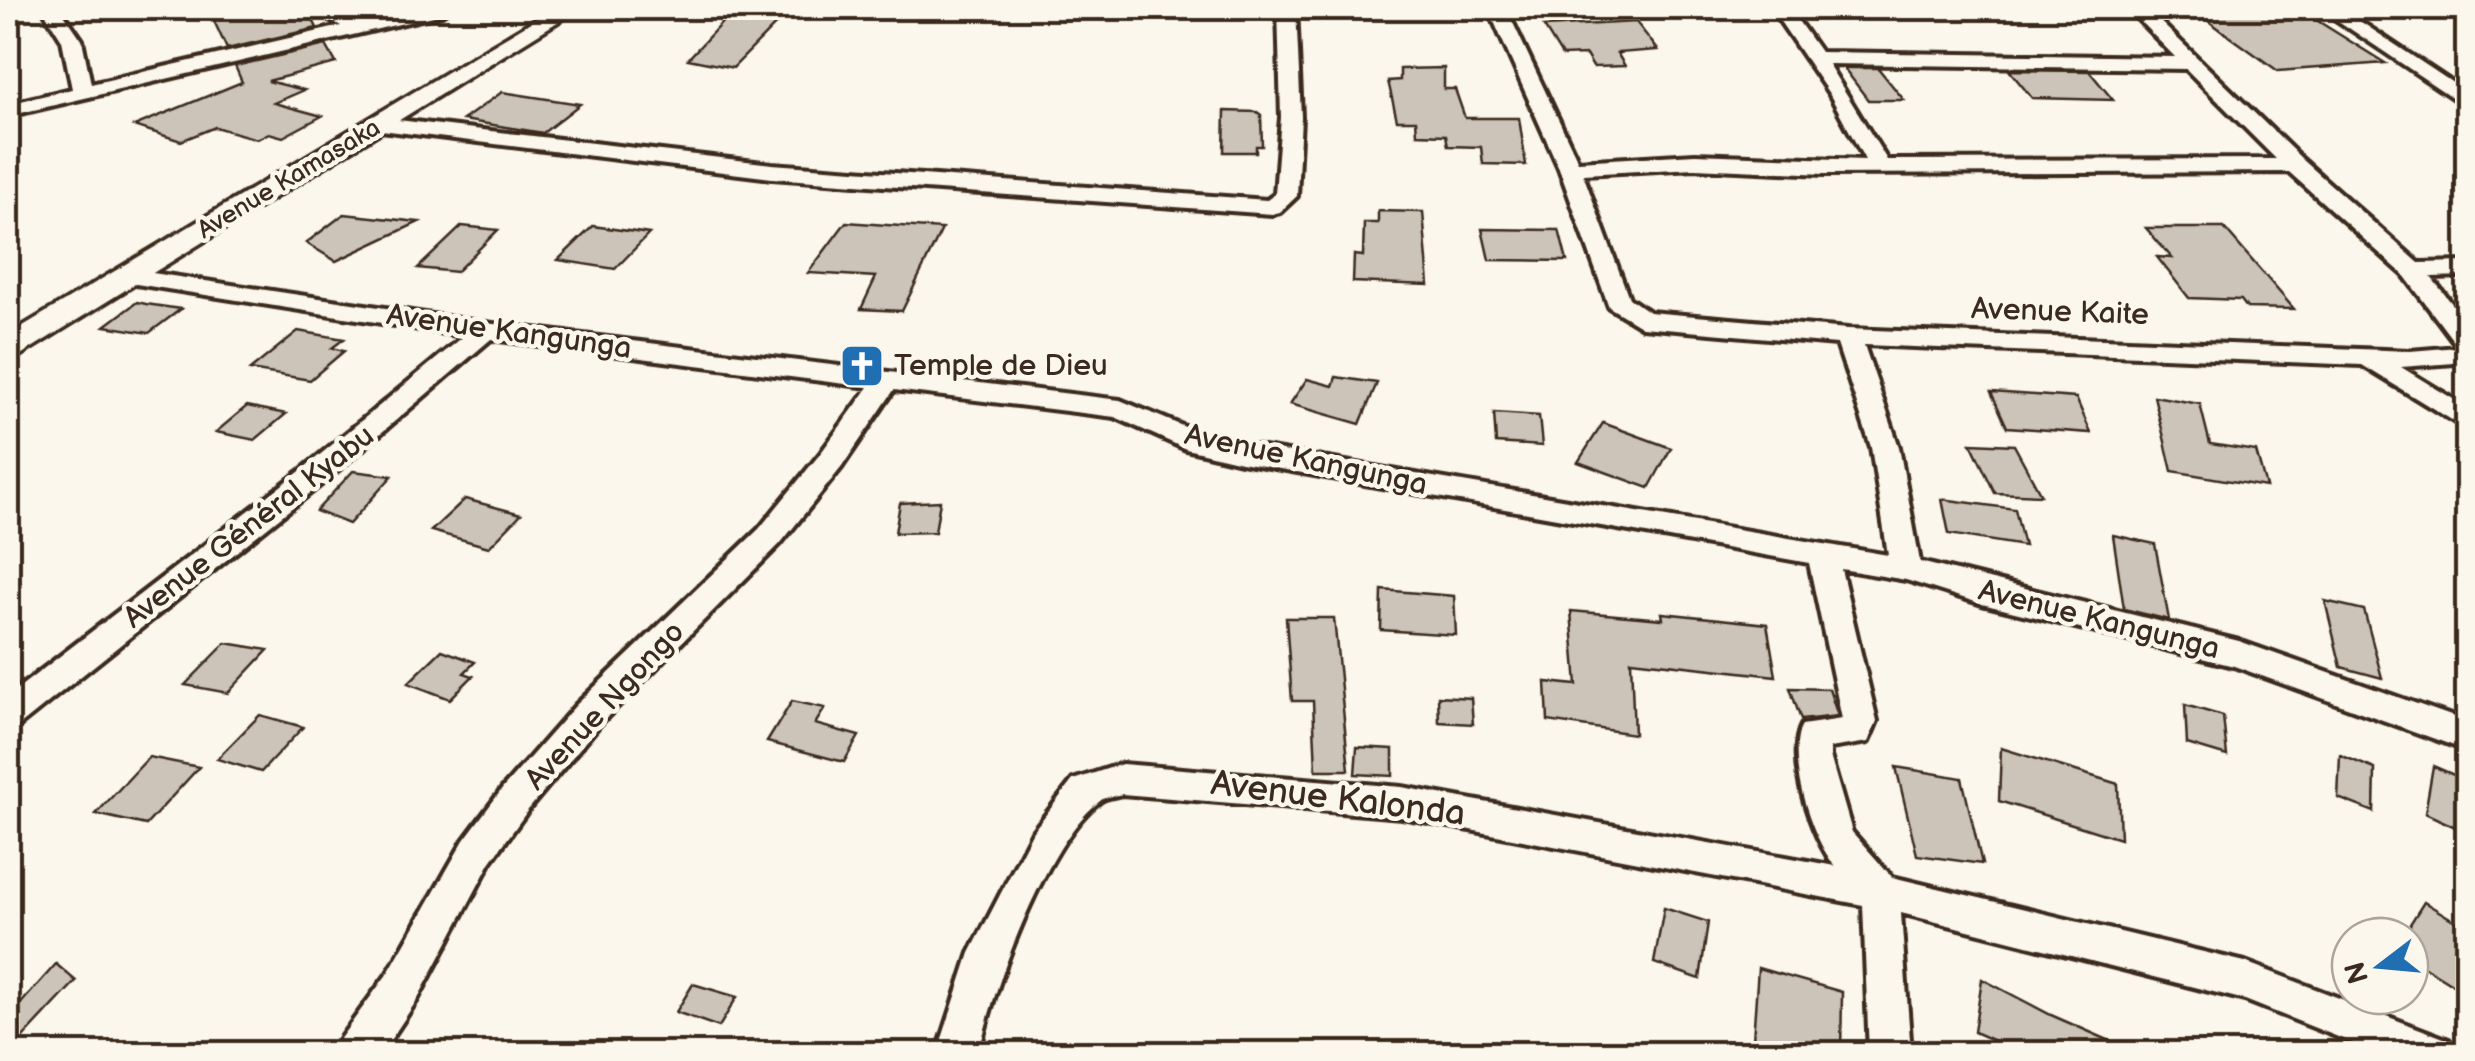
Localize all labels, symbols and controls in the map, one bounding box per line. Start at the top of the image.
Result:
street label: Avenue Kamasaka [192,112,386,246]
street label: Avenue Kaite [1970,291,2150,333]
street label: Avenue Kangunga [384,297,634,367]
church icon: Temple de Dieu [839,343,885,389]
place label: Temple de Dieu [894,348,1108,384]
street label: Avenue Kangunga [1181,417,1431,503]
street label: Avenue Général Kyabu [117,418,381,636]
street label: Avenue Kangunga [1975,573,2223,667]
street label: Avenue Ngongo [518,614,692,798]
street label: Avenue Kalonda [1208,762,1468,836]
north arrow [2330,916,2430,1016]
text: N [2339,958,2376,987]

